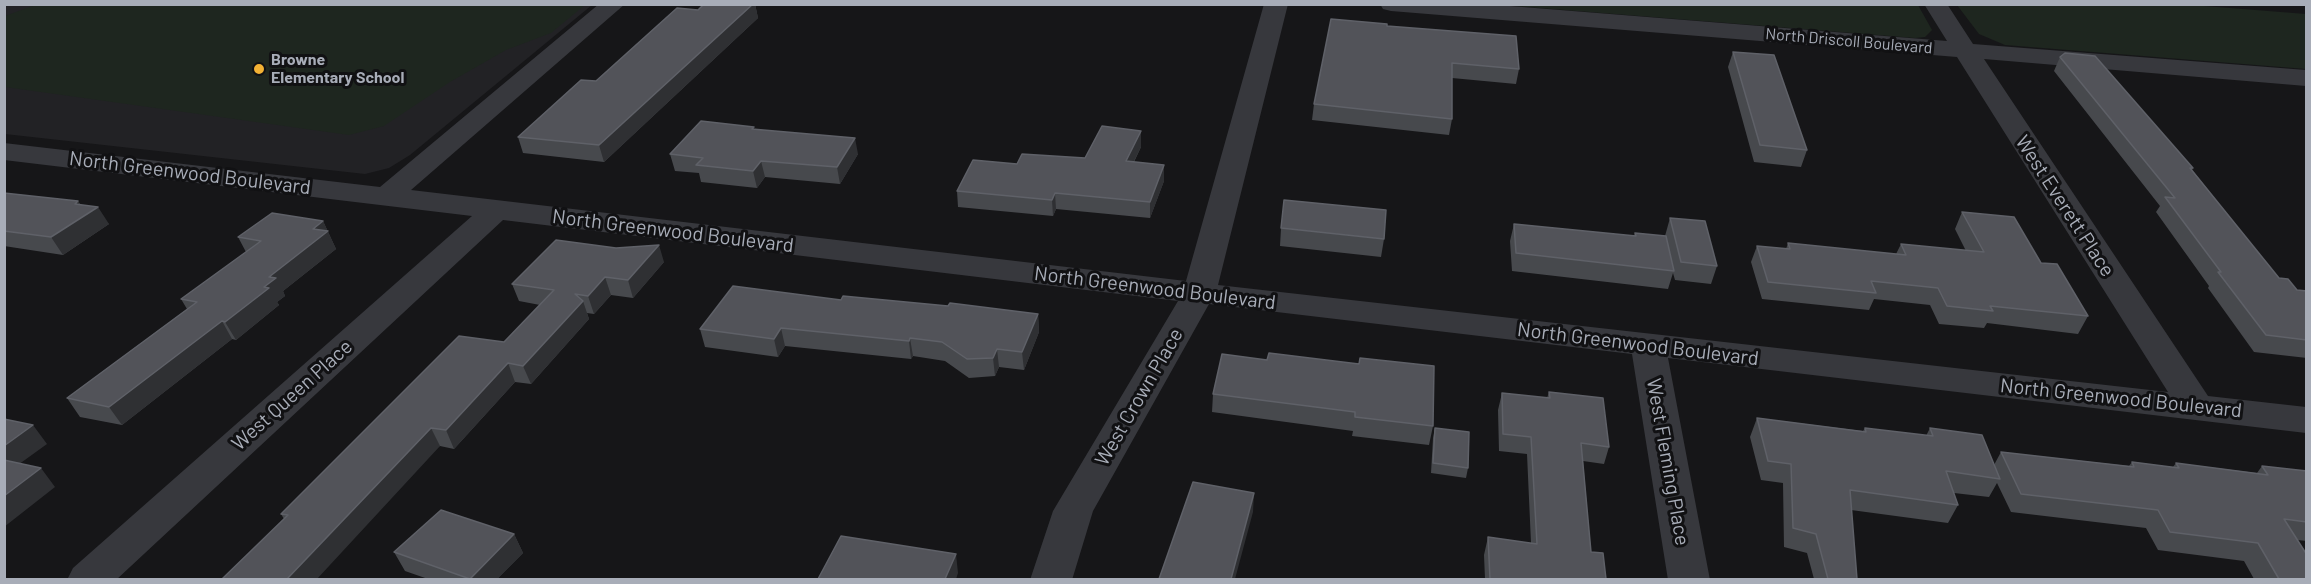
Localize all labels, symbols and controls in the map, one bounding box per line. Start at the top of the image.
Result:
street label: North Driscoll Boulevard [1765,24,1933,58]
place label: Browne Elementary School [271,50,404,88]
marker: Browne Elementary School [252,62,266,76]
street label: West Everett Place [2010,131,2120,281]
street label: North Greenwood Boulevard [68,146,312,200]
street label: North Greenwood Boulevard [551,204,795,258]
street label: North Greenwood Boulevard [1033,261,1277,315]
street label: North Greenwood Boulevard [1516,317,1760,371]
street label: West Crown Place [1090,324,1188,470]
street label: West Queen Place [227,335,357,455]
street label: North Greenwood Boulevard [1999,373,2243,423]
street label: West Fleming Place [1641,377,1695,547]

